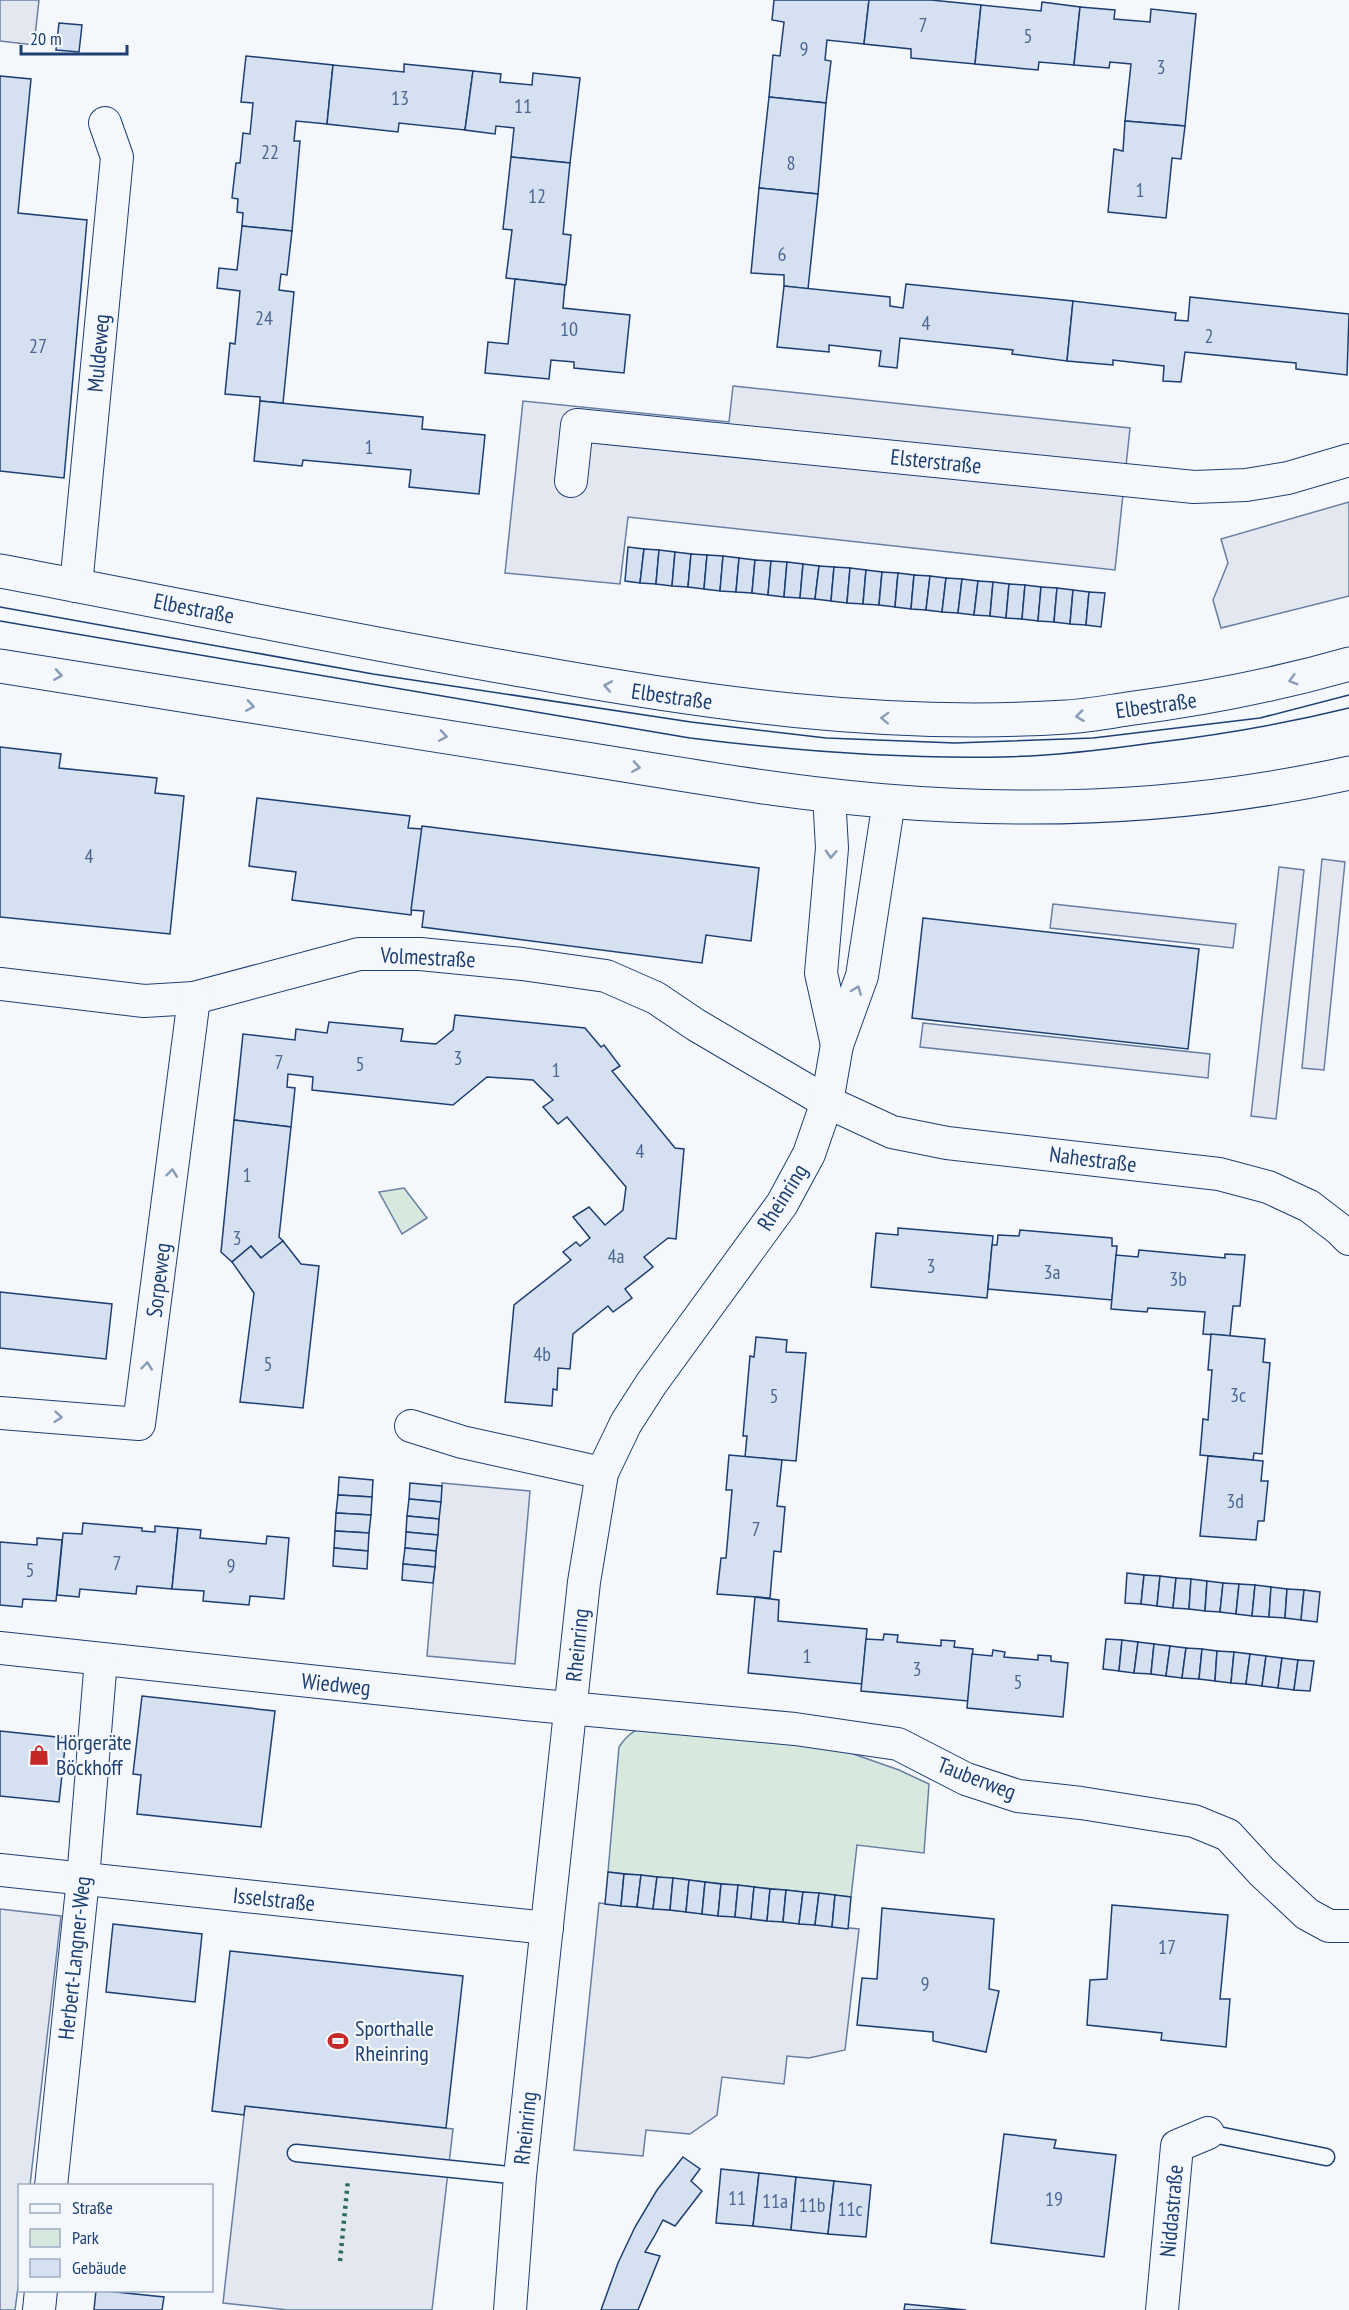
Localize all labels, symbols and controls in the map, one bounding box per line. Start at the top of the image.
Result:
house number: 7 [919,12,928,38]
scale bar [21,18,128,56]
house number: 5 [1024,23,1033,49]
text: 20 m [30,27,62,50]
house number: 9 [800,36,809,62]
house number: 3 [1157,54,1166,80]
house number: 13 [391,85,409,111]
house number: 11 [514,93,532,119]
house number: 22 [261,139,279,165]
house number: 8 [787,150,796,176]
house number: 1 [1136,177,1145,203]
house number: 12 [528,183,546,209]
house number: 6 [778,241,787,267]
house number: 24 [255,305,273,331]
house number: 4 [922,310,931,336]
street label: Muldeweg [81,313,115,393]
house number: 10 [560,316,578,342]
house number: 2 [1205,323,1214,349]
house number: 27 [29,333,47,359]
house number: 1 [365,434,374,460]
street label: Elsterstraße [889,442,983,480]
street label: Elbestraße [151,586,237,630]
one-way arrow [52,668,62,681]
one-way arrow [1288,673,1299,685]
street label: Elbestraße [630,676,714,716]
one-way arrow [603,680,613,693]
street label: Elbestraße [1114,685,1198,725]
one-way arrow [246,699,255,711]
one-way arrow [1075,709,1084,721]
one-way arrow [880,712,889,725]
one-way arrow [438,730,448,742]
one-way arrow [631,760,640,772]
house number: 4 [85,843,94,869]
one-way arrow [824,849,837,858]
street label: Volmestraße [379,940,476,973]
one-way arrow [850,985,862,996]
house number: 3 [454,1045,463,1071]
house number: 7 [275,1049,284,1075]
house number: 5 [356,1051,365,1077]
house number: 1 [552,1057,561,1083]
house number: 4 [636,1138,645,1164]
street label: Nahestraße [1048,1140,1138,1178]
street label: Rheinring [751,1158,813,1236]
house number: 1 [243,1162,252,1188]
one-way arrow [165,1168,177,1177]
house number: 3 [233,1225,242,1251]
street label: Sorpeweg [140,1241,176,1319]
house number: 4a [608,1243,625,1269]
house number: 3 [927,1253,936,1279]
house number: 3a [1044,1259,1061,1285]
house number: 3b [1169,1266,1187,1292]
house number: 4b [533,1341,551,1367]
house number: 5 [264,1351,273,1377]
one-way arrow [140,1362,152,1371]
house number: 3c [1230,1382,1246,1408]
house number: 5 [770,1383,779,1409]
one-way arrow [54,1411,63,1424]
house number: 3d [1226,1488,1244,1514]
house number: 7 [752,1516,761,1542]
house number: 7 [113,1550,122,1576]
house number: 9 [227,1553,236,1579]
house number: 5 [26,1557,35,1583]
street label: Rheinring [559,1607,595,1683]
house number: 1 [803,1643,812,1669]
house number: 3 [913,1656,922,1682]
street label: Wiedweg [300,1666,372,1702]
house number: 5 [1014,1669,1023,1695]
place label: Hörgeräte Böckhoff [56,1728,132,1781]
shop icon: Hörgeräte Böckhoff [27,1743,51,1767]
street label: Tauberweg [934,1750,1020,1806]
street label: Herbert-Langner-Weg [51,1875,97,2041]
street label: Isselstraße [232,1881,316,1917]
house number: 17 [1158,1934,1176,1960]
house number: 9 [921,1971,930,1997]
place label: Sporthalle Rheinring [355,2014,434,2067]
sports icon: Sporthalle Rheinring [326,2029,350,2053]
street label: Rheinring [507,2090,543,2166]
street label: Niddastraße [1153,2164,1189,2258]
legend [18,2184,213,2292]
house number: 11 [728,2185,746,2211]
house number: 19 [1045,2186,1063,2212]
house number: 11a [762,2188,788,2214]
house number: 11b [799,2192,825,2218]
text: Straße [72,2196,113,2219]
house number: 11c [837,2196,863,2222]
text: Park [72,2226,99,2249]
text: Gebäude [72,2256,126,2279]

